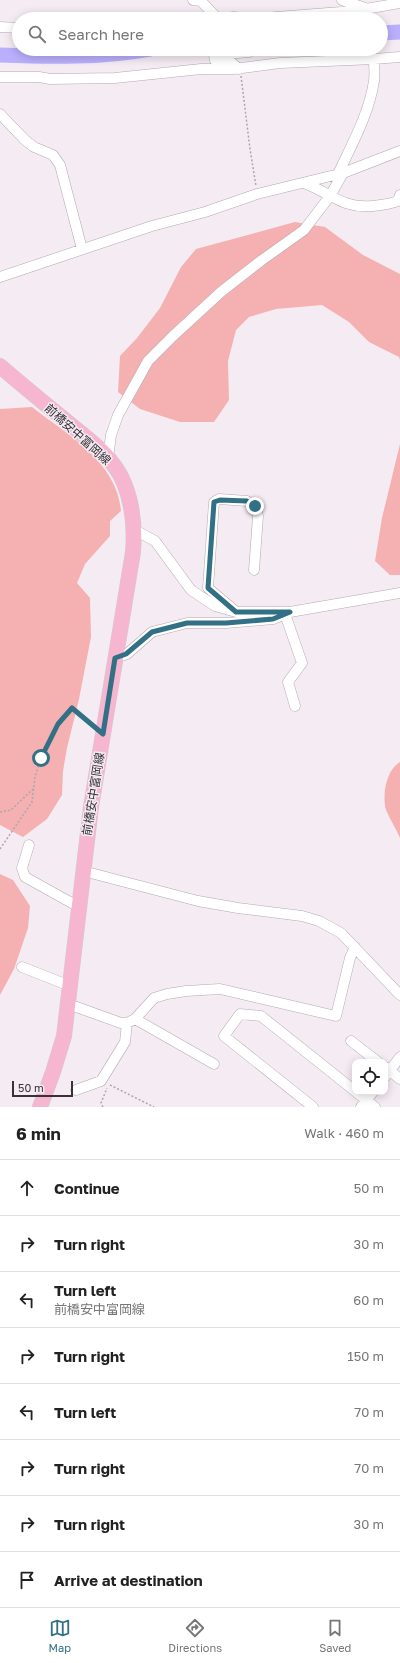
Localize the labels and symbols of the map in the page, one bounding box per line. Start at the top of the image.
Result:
street label: 前橋安中富岡線 [42,400,114,468]
route end [246,497,264,515]
route start [32,749,50,767]
street label: 前橋安中富岡線 [79,751,107,837]
scale bar [12,1079,73,1098]

